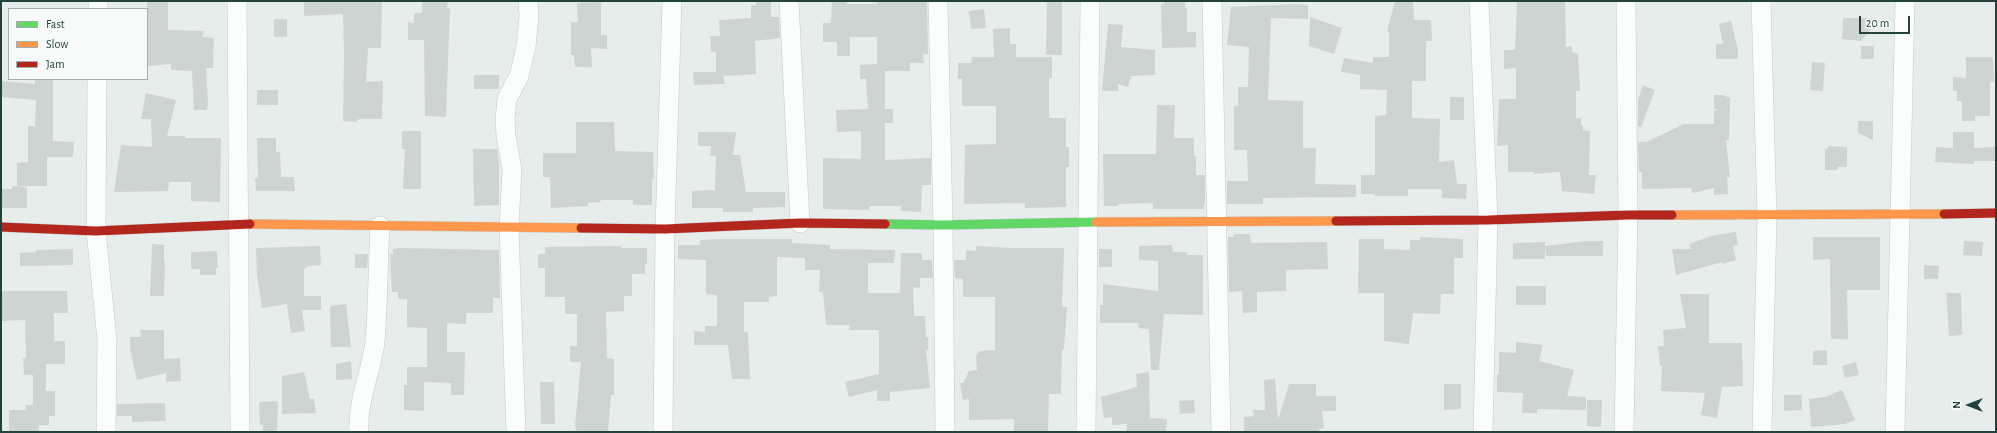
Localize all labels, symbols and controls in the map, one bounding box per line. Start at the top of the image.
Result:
legend [8,8,148,80]
scale bar [1861,8,1912,34]
text: 20 m [1866,17,1889,29]
text: Fast [46,18,65,30]
text: Slow [46,38,68,50]
text: Jam [46,58,65,70]
north arrow [1949,385,1989,425]
text: N [1951,401,1962,409]

